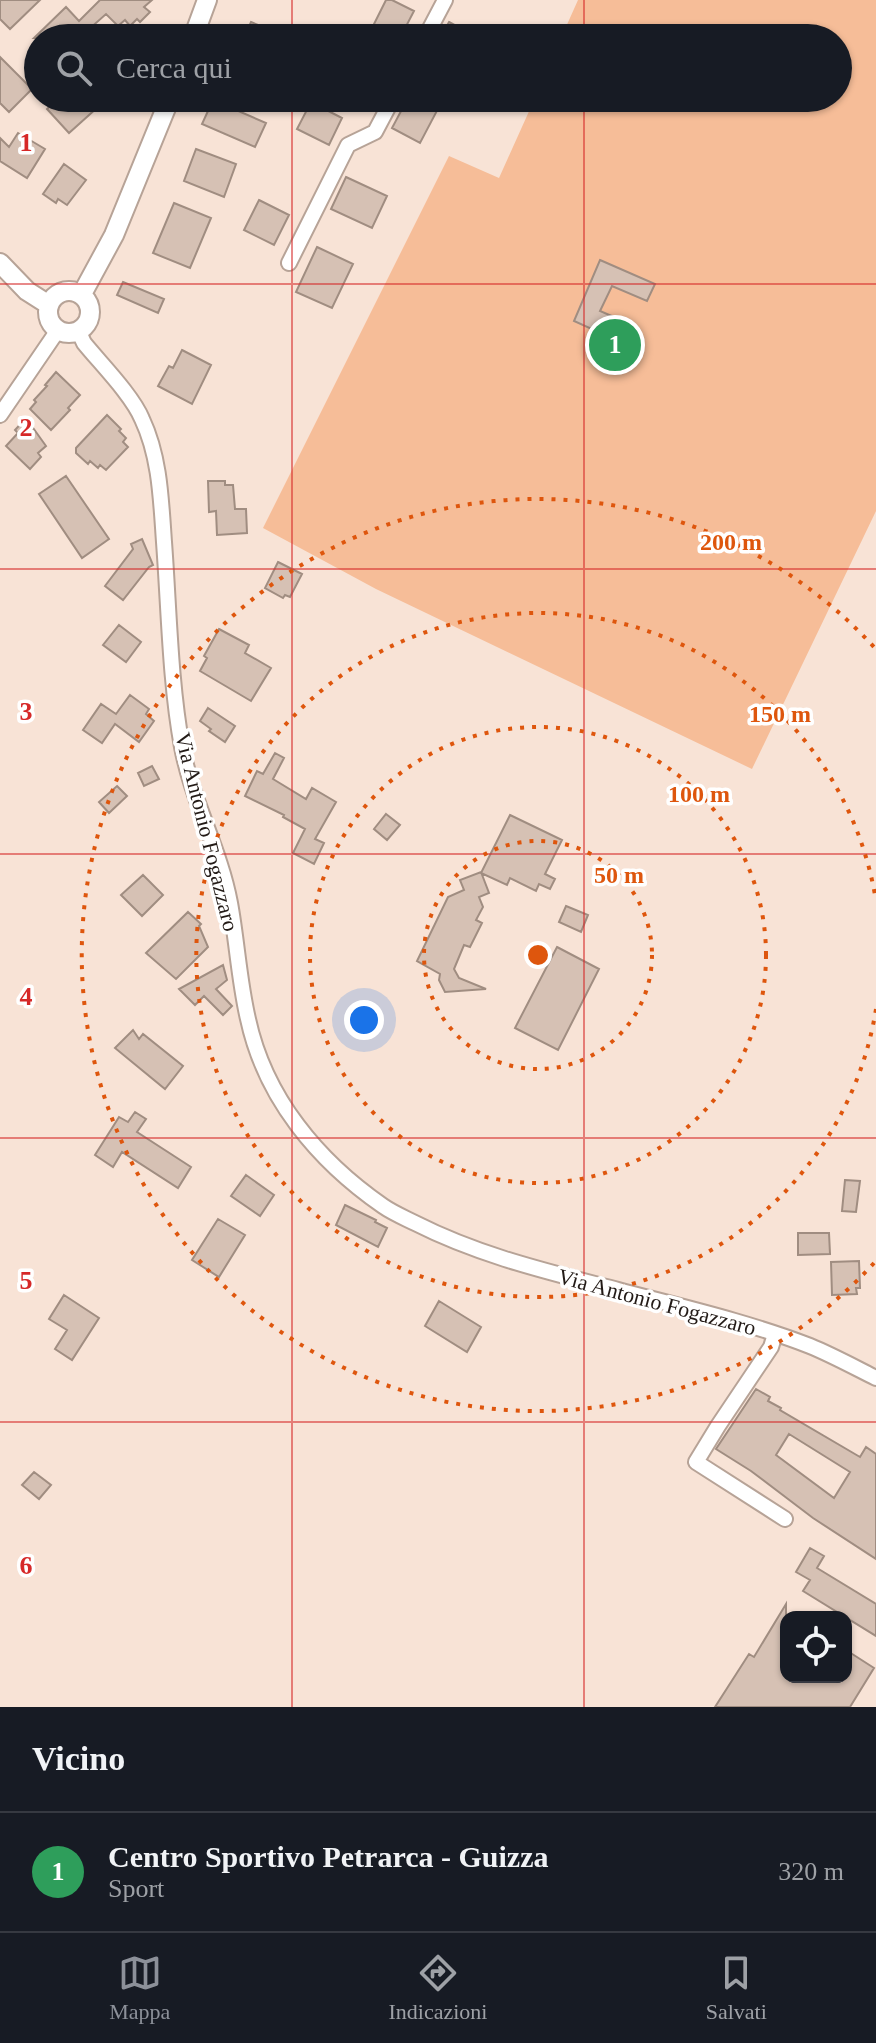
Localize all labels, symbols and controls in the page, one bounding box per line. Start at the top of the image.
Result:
search box [24,24,852,112]
icon: search [52,46,96,90]
text: Cerca qui [116,51,232,84]
text: 1 [20,128,33,157]
pin: 1 [589,315,641,375]
text: 2 [20,413,33,442]
text: 200 m [700,529,762,555]
text: 3 [20,697,33,726]
text: 150 m [749,701,811,727]
street label: Via Antonio Fogazzaro [170,730,244,934]
text: 100 m [668,781,730,807]
text: 50 m [594,862,644,888]
centre of rings [524,941,552,969]
text: 4 [20,982,33,1011]
your location [344,1000,384,1040]
street label: Via Antonio Fogazzaro [555,1264,759,1340]
text: 5 [20,1266,33,1295]
text: 6 [20,1551,33,1580]
map controls [780,1611,852,1683]
button: locate [780,1611,852,1683]
text: Vicino [32,1740,125,1777]
text: Centro Sportivo Petrarca - Guizza [108,1840,548,1873]
text: 1 [52,1857,65,1886]
text: 320 m [778,1857,844,1886]
text: Sport [108,1874,164,1903]
tab: Mappa [109,1951,170,2025]
tab: Indicazioni [388,1951,487,2025]
tab: Salvati [706,1951,767,2025]

